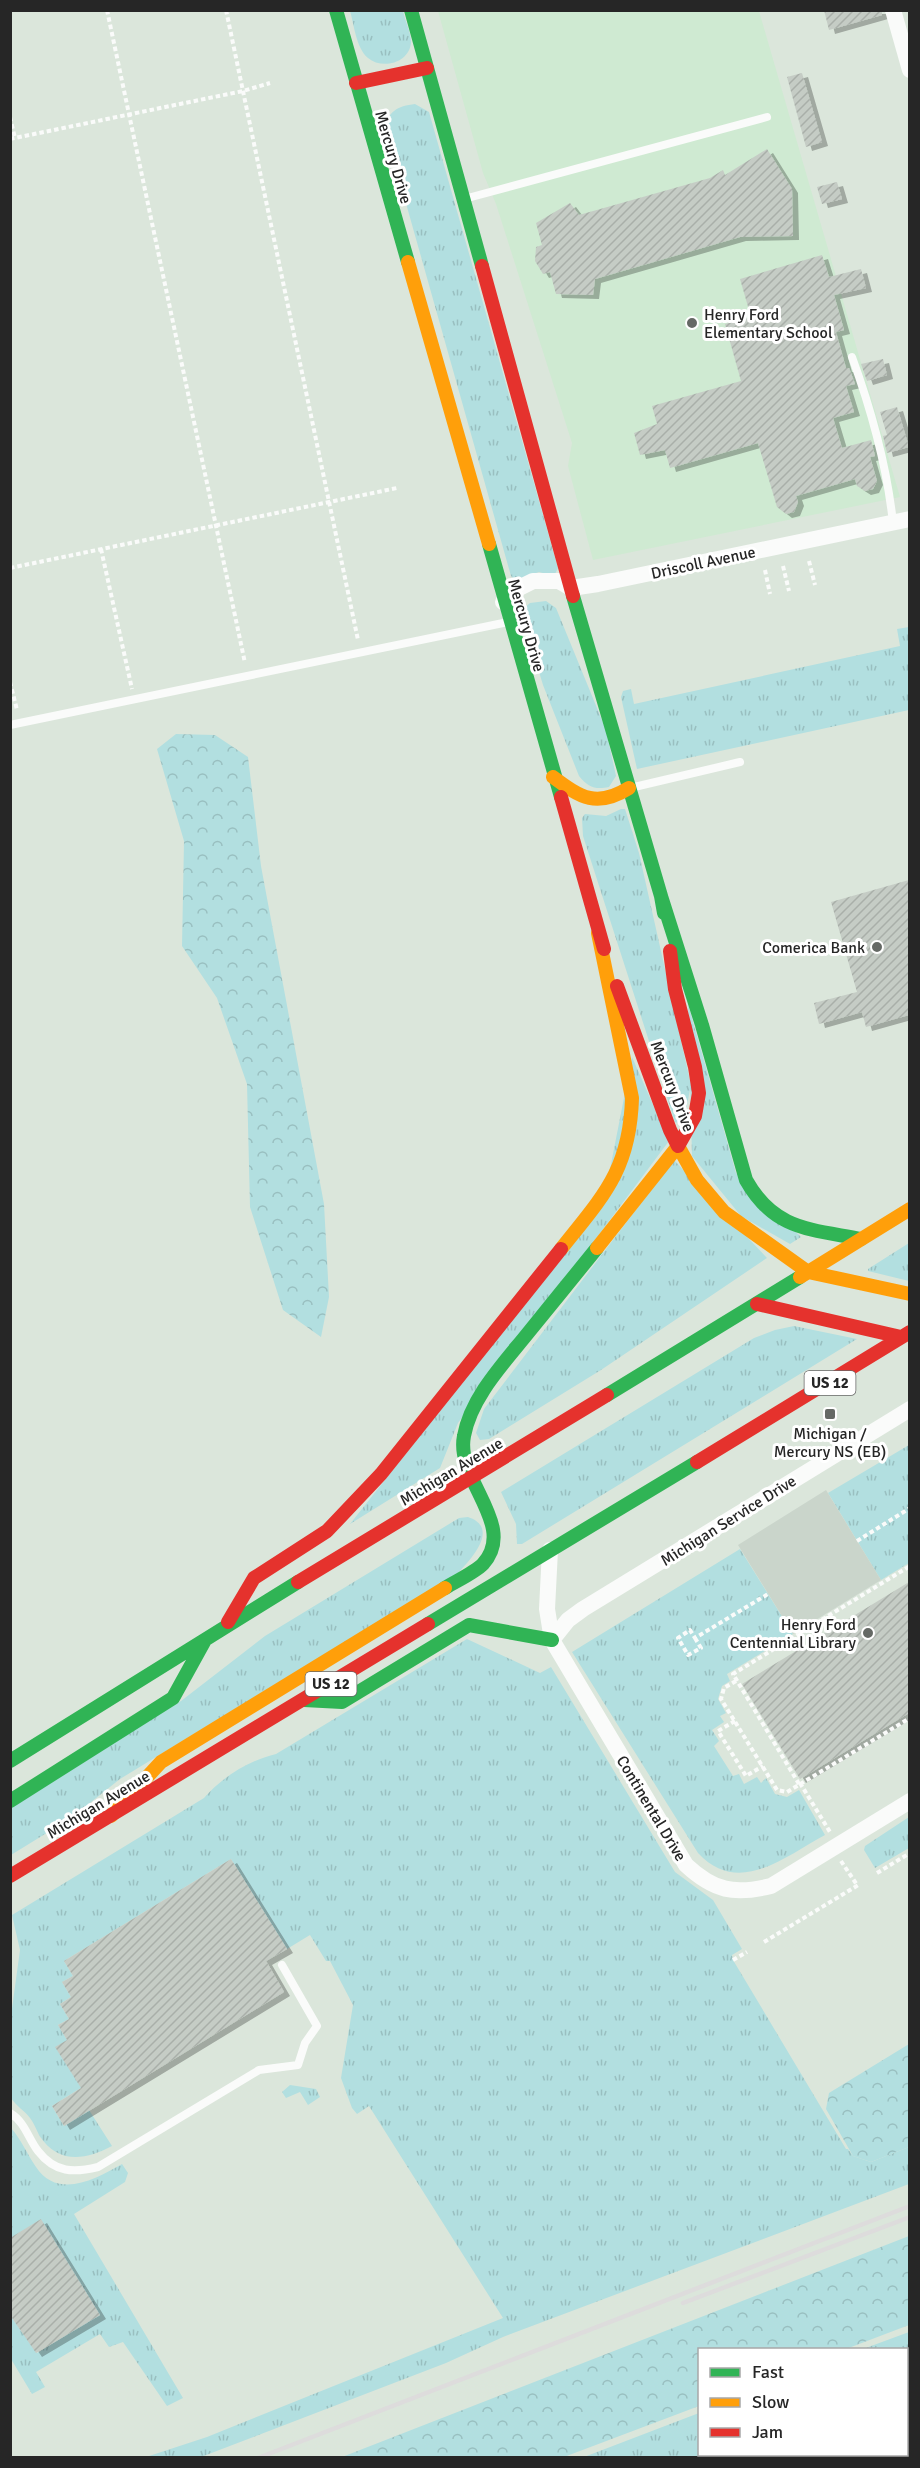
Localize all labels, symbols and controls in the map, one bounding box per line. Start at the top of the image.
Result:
street label: Mercury Drive [370,108,416,206]
place label: Henry Ford Elementary School [704,305,833,343]
marker: Henry Ford Elementary School [685,316,699,330]
street label: Driscoll Avenue [649,542,757,584]
street label: Mercury Drive [503,576,549,674]
place label: Comerica Bank [762,938,865,958]
marker: Comerica Bank [870,940,884,954]
street label: Mercury Drive [646,1038,699,1135]
road number: US 12 [804,1371,856,1395]
marker: Michigan / Mercury NS (EB) [823,1407,837,1421]
place label: Michigan / Mercury NS (EB) [774,1424,886,1462]
street label: Michigan Avenue [396,1433,507,1510]
street label: Michigan Service Drive [657,1471,800,1571]
place label: Henry Ford Centennial Library [730,1615,857,1653]
marker: Henry Ford Centennial Library [861,1626,875,1640]
road number: US 12 [306,1672,356,1696]
street label: Continental Drive [612,1752,691,1865]
street label: Michigan Avenue [43,1766,154,1843]
legend [698,2348,908,2456]
text: Fast [752,2361,784,2383]
text: Slow [752,2391,789,2413]
text: Jam [752,2421,783,2443]

